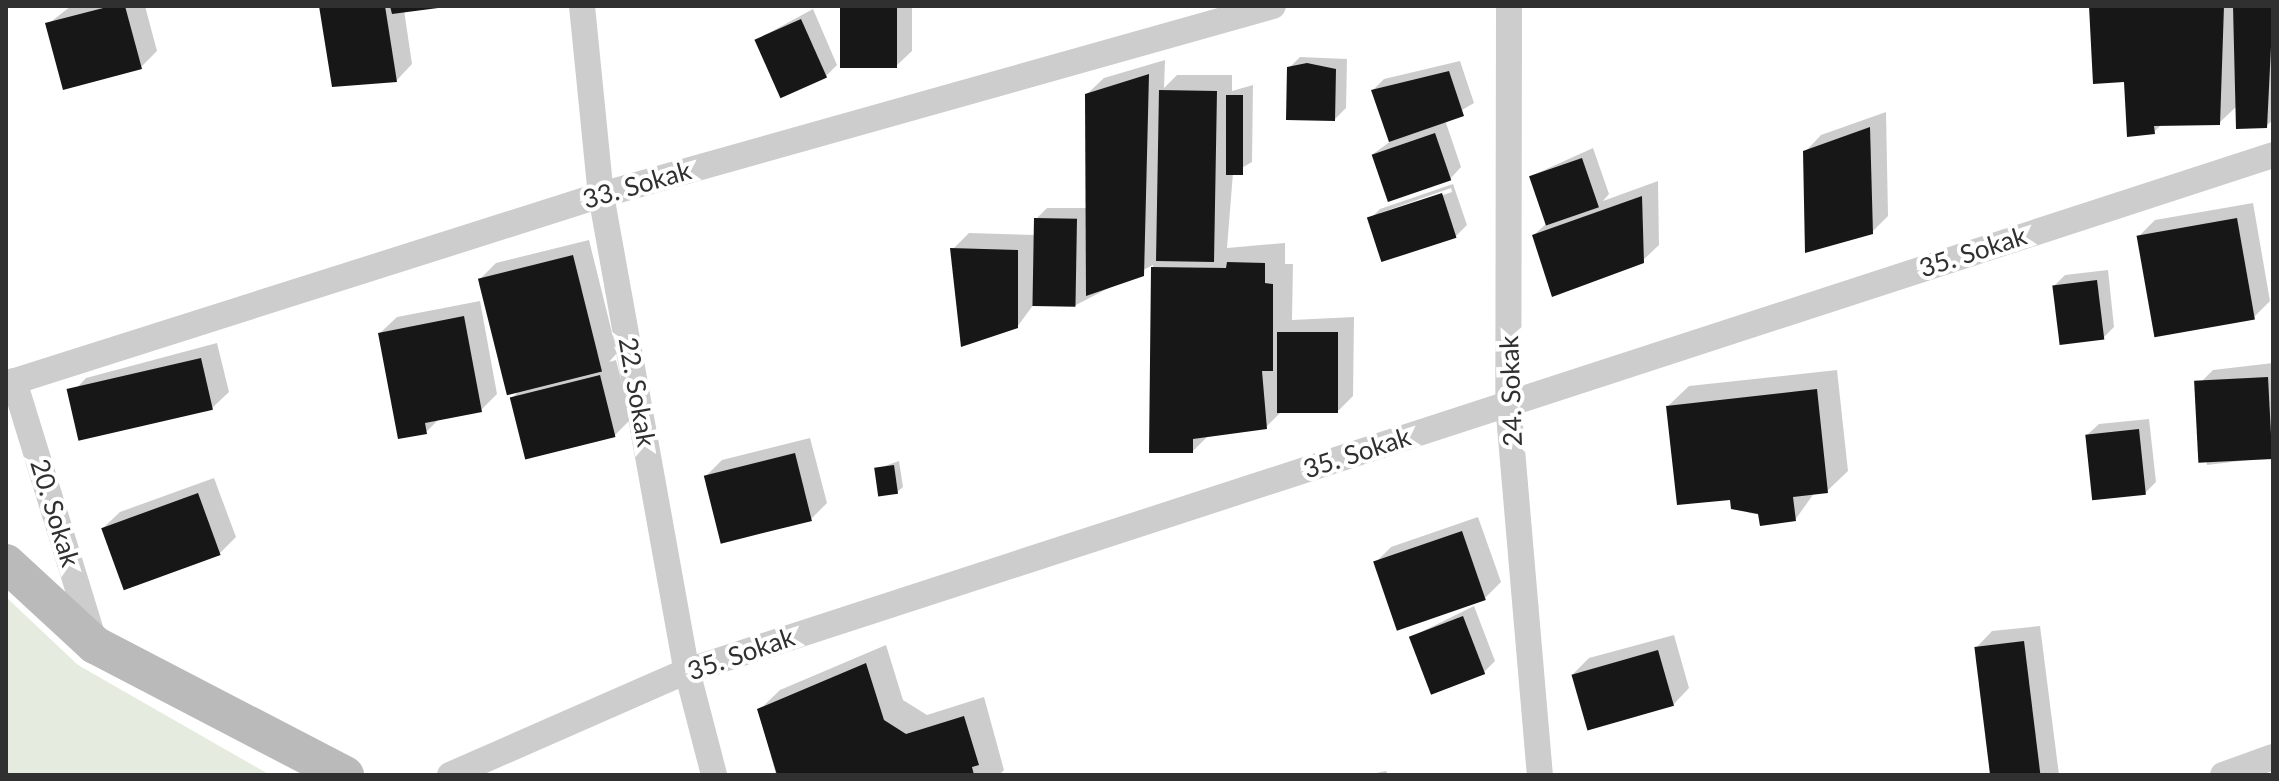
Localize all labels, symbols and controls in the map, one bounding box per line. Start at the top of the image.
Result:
street label: 33. Sokak [579,155,695,215]
street label: 35. Sokak [1915,220,2031,284]
street label: 22. Sokak [612,335,662,449]
street label: 24. Sokak [1493,335,1529,447]
street label: 35. Sokak [1299,421,1415,485]
street label: 20. Sokak [24,455,86,571]
street label: 35. Sokak [683,621,799,687]

